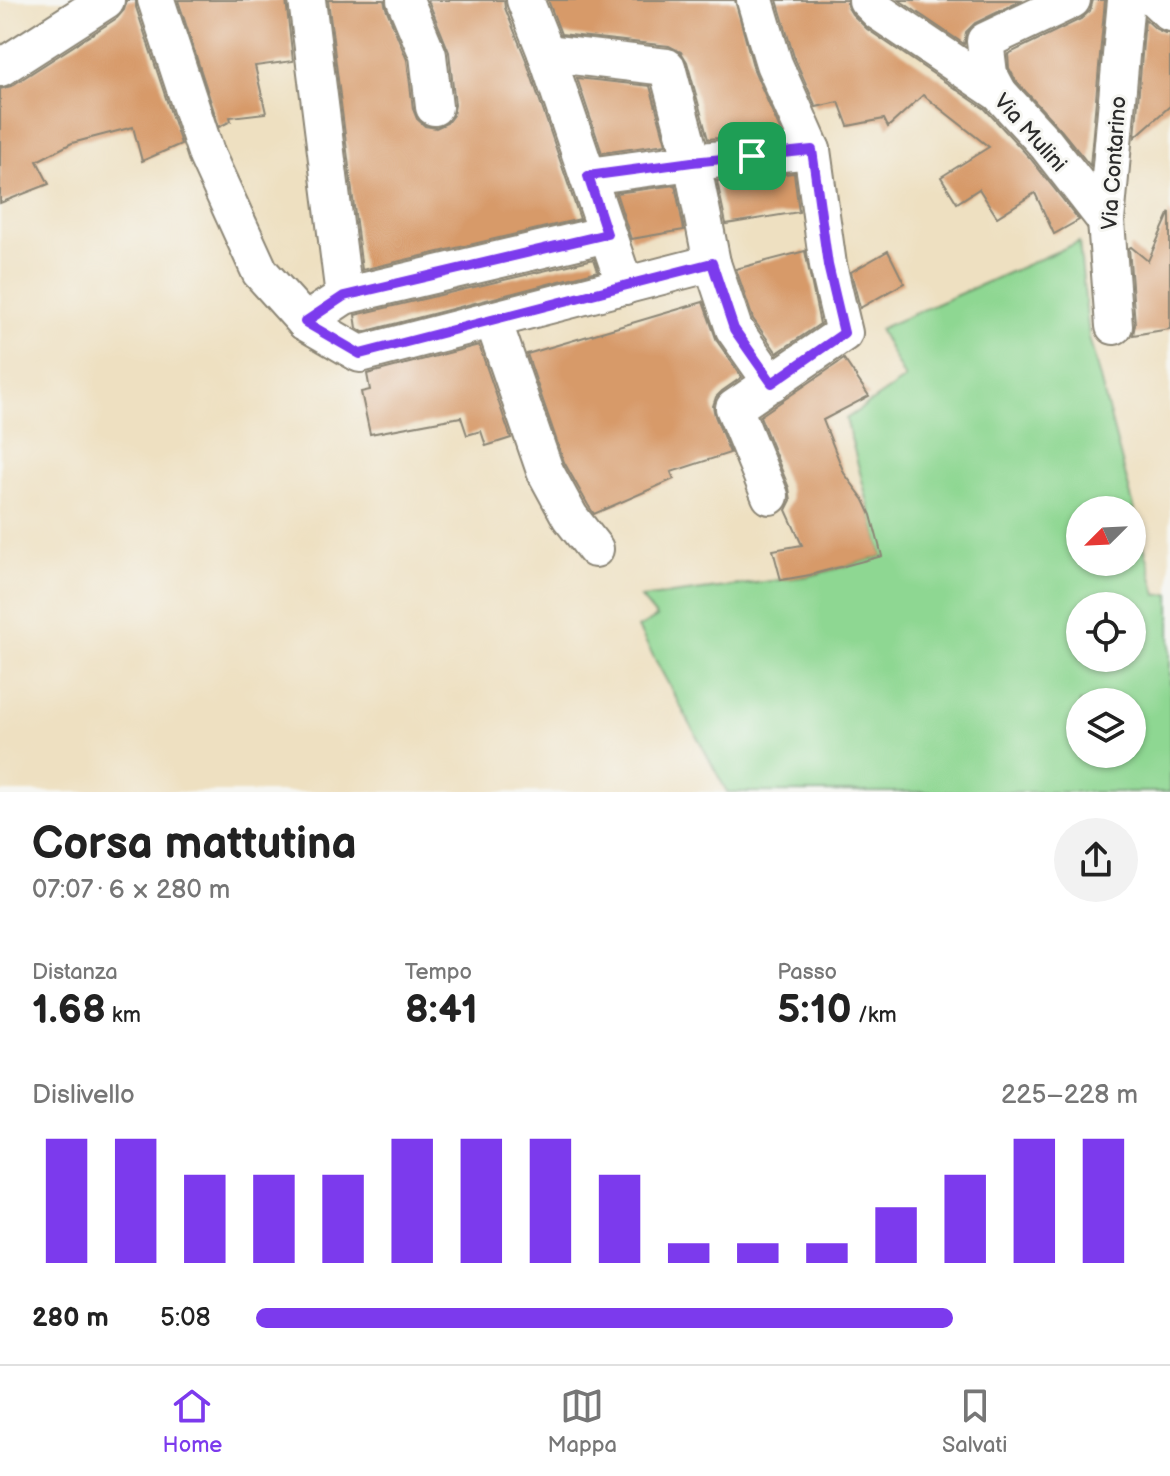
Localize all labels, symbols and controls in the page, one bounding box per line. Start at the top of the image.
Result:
street label: Via Mulini [988,88,1072,178]
street label: Via Contarino [1096,95,1133,231]
pin [718,122,786,190]
icon: arrive [730,134,774,178]
north arrow [1066,496,1146,576]
map controls [1066,496,1146,768]
button: locate [1066,592,1146,672]
button: layers [1066,688,1146,768]
text: Corsa mattutina [32,818,357,871]
button: share [1054,818,1138,902]
text: 07:07 · 6 × 280 m [32,875,230,906]
text: Distanza [32,959,118,986]
text: Tempo [405,959,472,986]
text: Passo [777,959,837,986]
text: 1.68 [32,986,106,1034]
text: 8:41 [405,986,478,1034]
text: 5:10 [777,986,852,1034]
text: km [106,1002,141,1029]
text: /km [852,1002,897,1029]
text: Dislivello [32,1080,135,1111]
text: 225–228 m [1001,1080,1138,1111]
text: 280 m [32,1303,109,1334]
text: 5:08 [160,1303,211,1334]
tab: Home [163,1384,222,1459]
tab: Mappa [548,1384,617,1459]
tab: Salvati [942,1384,1007,1459]

